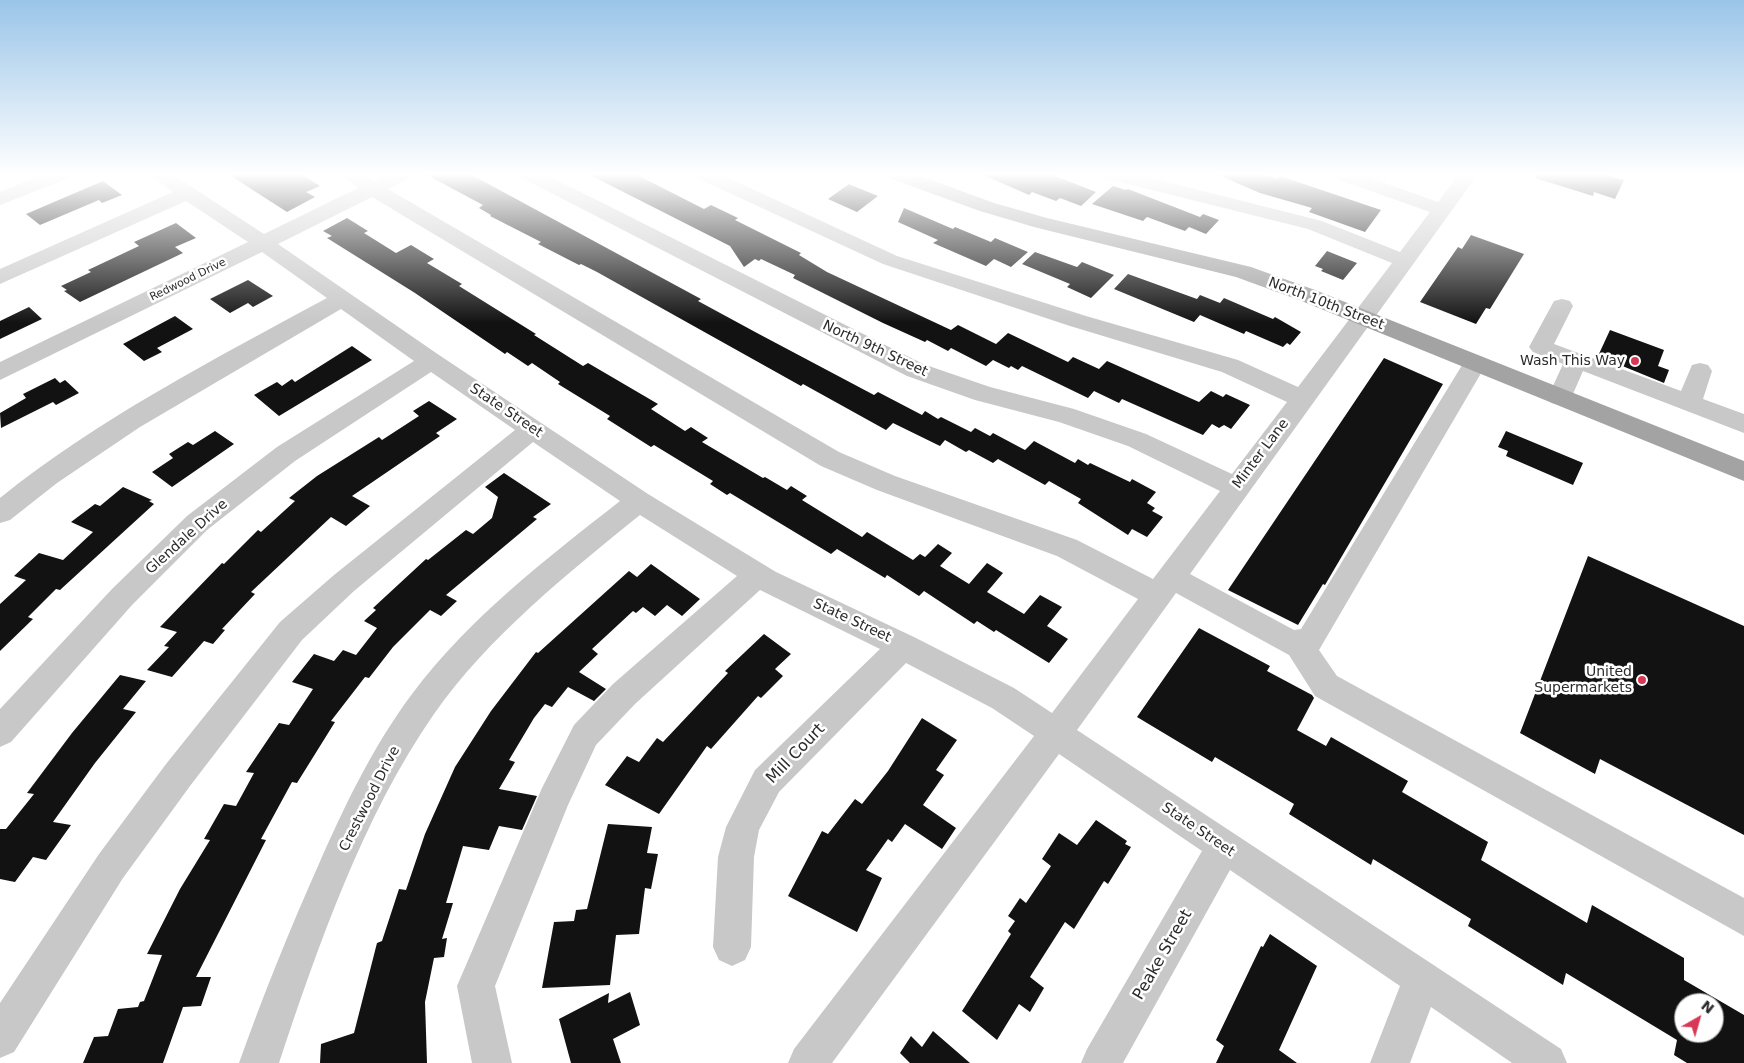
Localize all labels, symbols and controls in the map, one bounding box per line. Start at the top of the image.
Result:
street label: Redwood Drive [148,256,228,304]
street label: North 10th Street [1266,274,1386,334]
street label: North 9th Street [820,317,930,381]
place label: Wash This Way [1520,353,1625,369]
marker: Wash This Way [1629,355,1641,367]
street label: State Street [466,381,546,441]
street label: Minter Lane [1229,416,1293,492]
street label: Glendale Drive [143,496,231,578]
street label: State Street [810,596,894,646]
place label: United Supermarkets [1534,664,1632,696]
marker: United Supermarkets [1636,674,1648,686]
street label: Mill Court [763,720,829,788]
street label: Crestwood Drive [336,744,404,854]
street label: State Street [1158,800,1238,860]
street label: Peake Street [1129,906,1197,1004]
north arrow [1674,993,1724,1043]
text: N [1698,997,1717,1017]

